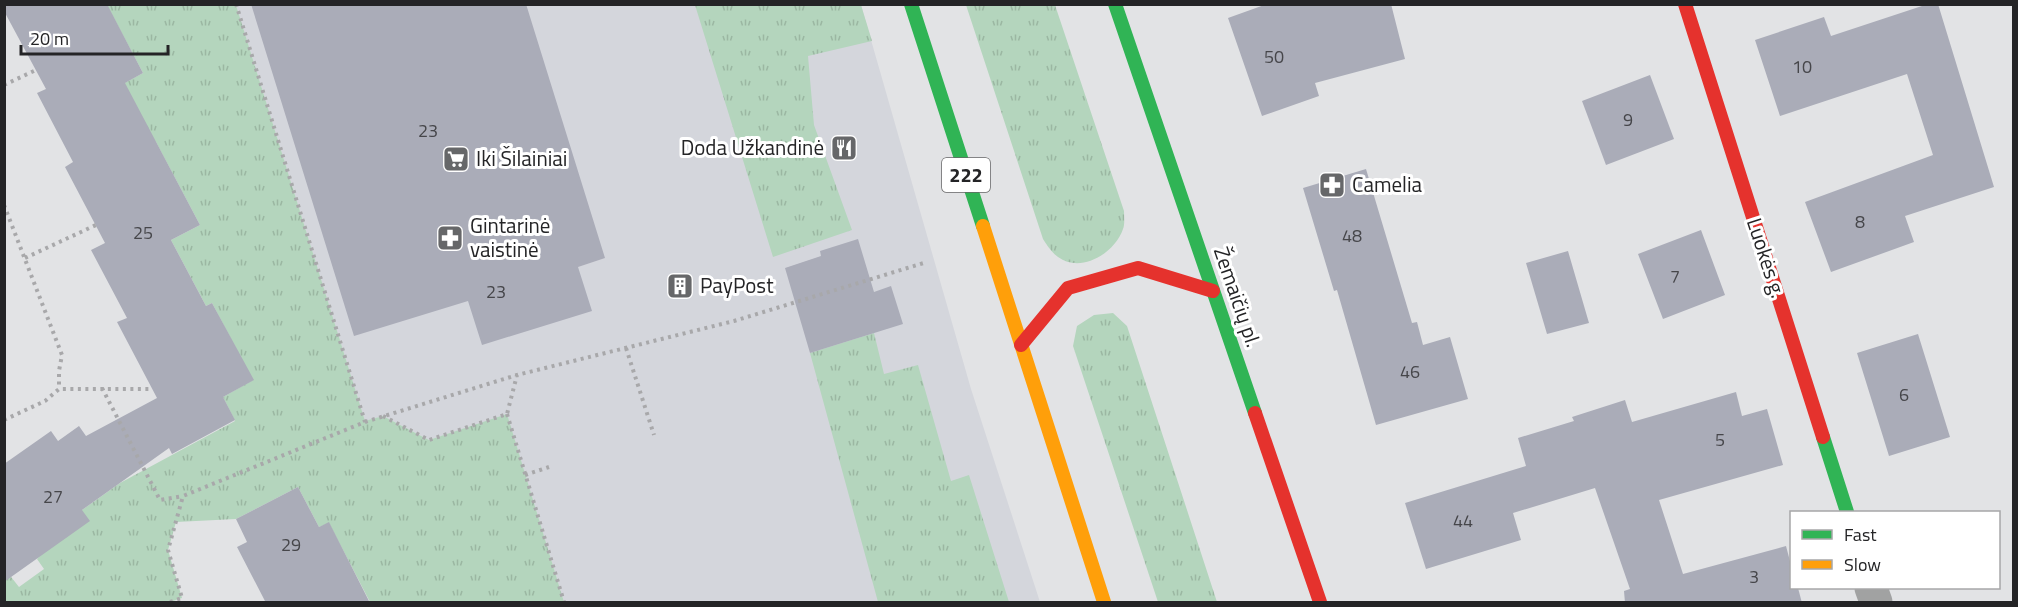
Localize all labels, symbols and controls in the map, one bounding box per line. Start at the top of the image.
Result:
scale bar [21,18,168,56]
text: 20 m [30,25,69,52]
house number: 50 [1264,43,1284,70]
house number: 10 [1792,53,1812,80]
house number: 9 [1623,106,1633,133]
house number: 23 [418,117,438,144]
place label: Doda Užkandinė [681,131,824,163]
restaurant icon: Doda Užkandinė [829,133,859,163]
place label: Iki Šilainiai [476,142,567,174]
supermarket icon: Iki Šilainiai [441,144,471,174]
road number: 222 [942,158,990,192]
place label: Camelia [1352,168,1423,200]
pharmacy icon: Camelia [1317,170,1347,200]
house number: 8 [1855,208,1865,235]
place label: Gintarinė vaistinė [470,209,550,265]
street label: Luokės g. [1739,214,1795,302]
house number: 25 [133,219,153,246]
house number: 48 [1342,222,1362,249]
pharmacy icon: Gintarinė vaistinė [435,223,465,253]
street label: Žemaičių pl. [1206,242,1270,351]
house number: 7 [1670,263,1680,290]
place label: PayPost [700,269,774,301]
building icon: PayPost [665,271,695,301]
house number: 23 [486,278,506,305]
house number: 46 [1400,358,1420,385]
house number: 6 [1899,381,1909,408]
house number: 5 [1715,426,1725,453]
house number: 27 [43,483,63,510]
house number: 44 [1453,507,1473,534]
legend [1790,511,2000,589]
text: Fast [1844,521,1877,548]
house number: 29 [281,531,301,558]
text: Slow [1844,551,1881,578]
house number: 3 [1749,563,1759,590]

